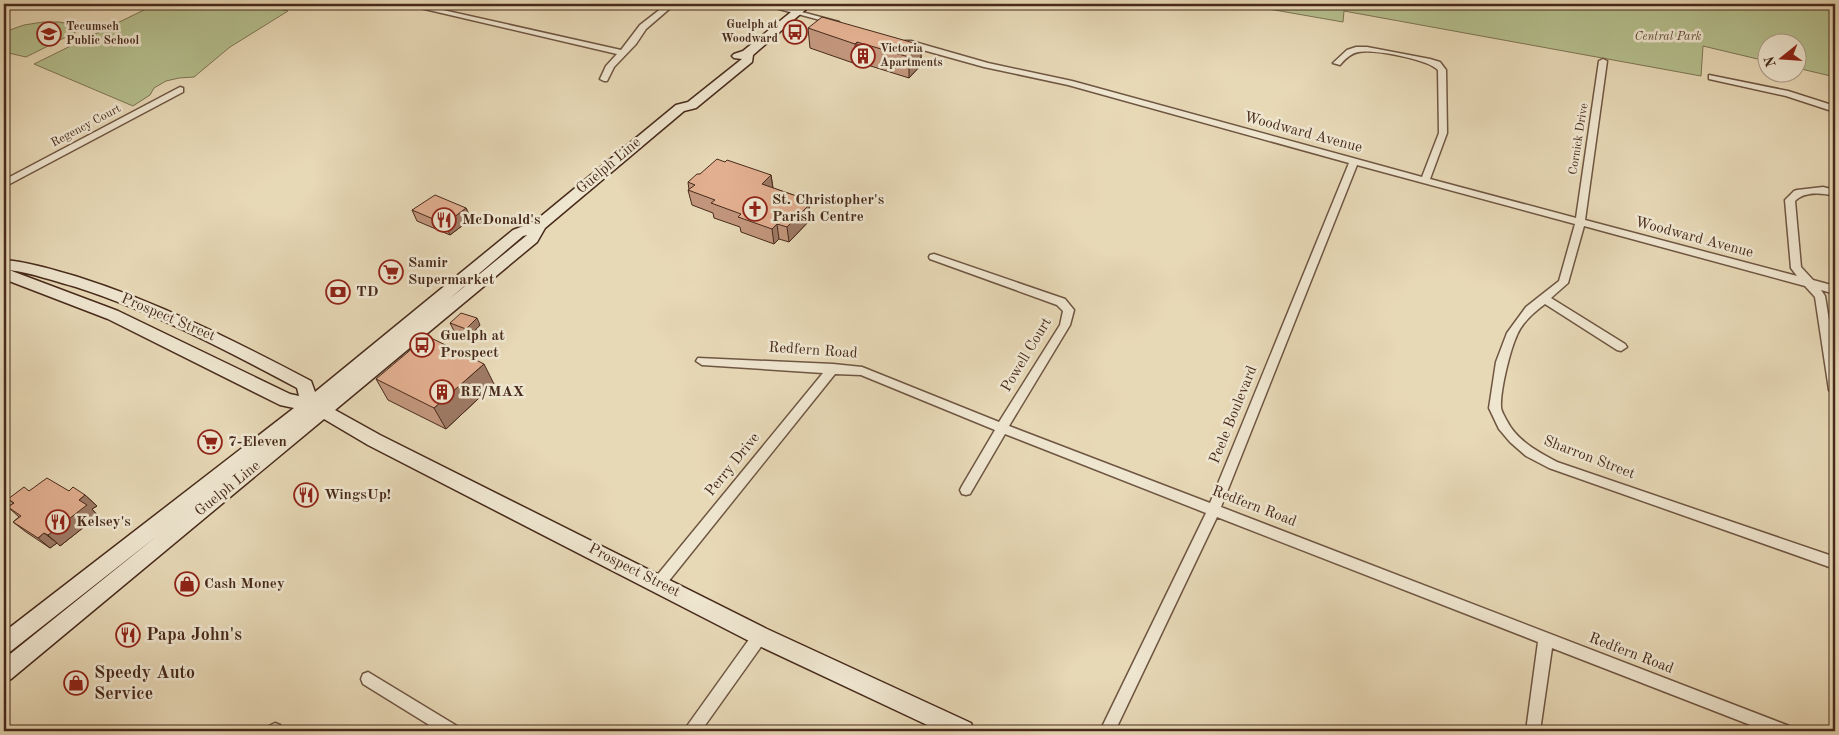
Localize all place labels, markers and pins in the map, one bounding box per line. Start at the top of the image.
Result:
place label: Guelph at Woodward [721,19,779,45]
bus stop icon: Guelph at Woodward [782,19,808,45]
school or university icon: Tecumseh Public School [36,21,62,47]
place label: Tecumseh Public School [66,21,139,47]
building icon: Victoria Apartments [850,43,876,69]
place label: Victoria Apartments [880,43,943,69]
place label: St. Christopher's Parish Centre [772,193,884,225]
church icon: St. Christopher's Parish Centre [742,196,768,222]
restaurant icon: McDonald's [431,207,457,233]
place label: McDonald's [462,213,540,228]
place label: Samir Supermarket [408,256,495,288]
supermarket icon: Samir Supermarket [378,259,404,285]
bank icon: TD [325,279,351,305]
place label: TD [356,285,379,300]
place label: Guelph at Prospect [440,329,505,361]
bus stop icon: Guelph at Prospect [409,332,435,358]
building icon: RE/MAX [429,379,455,405]
place label: RE/MAX [460,385,524,400]
supermarket icon: 7-Eleven [197,429,223,455]
place label: 7-Eleven [228,435,287,450]
restaurant icon: WingsUp! [293,482,319,508]
place label: WingsUp! [324,488,391,503]
restaurant icon: Kelsey's [45,509,71,535]
place label: Kelsey's [76,515,131,530]
shop icon: Cash Money [174,571,200,597]
place label: Cash Money [204,577,285,592]
restaurant icon: Papa John's [115,622,141,648]
place label: Papa John's [146,626,242,644]
place label: Speedy Auto Service [94,664,195,703]
shop icon: Speedy Auto Service [63,670,89,696]

